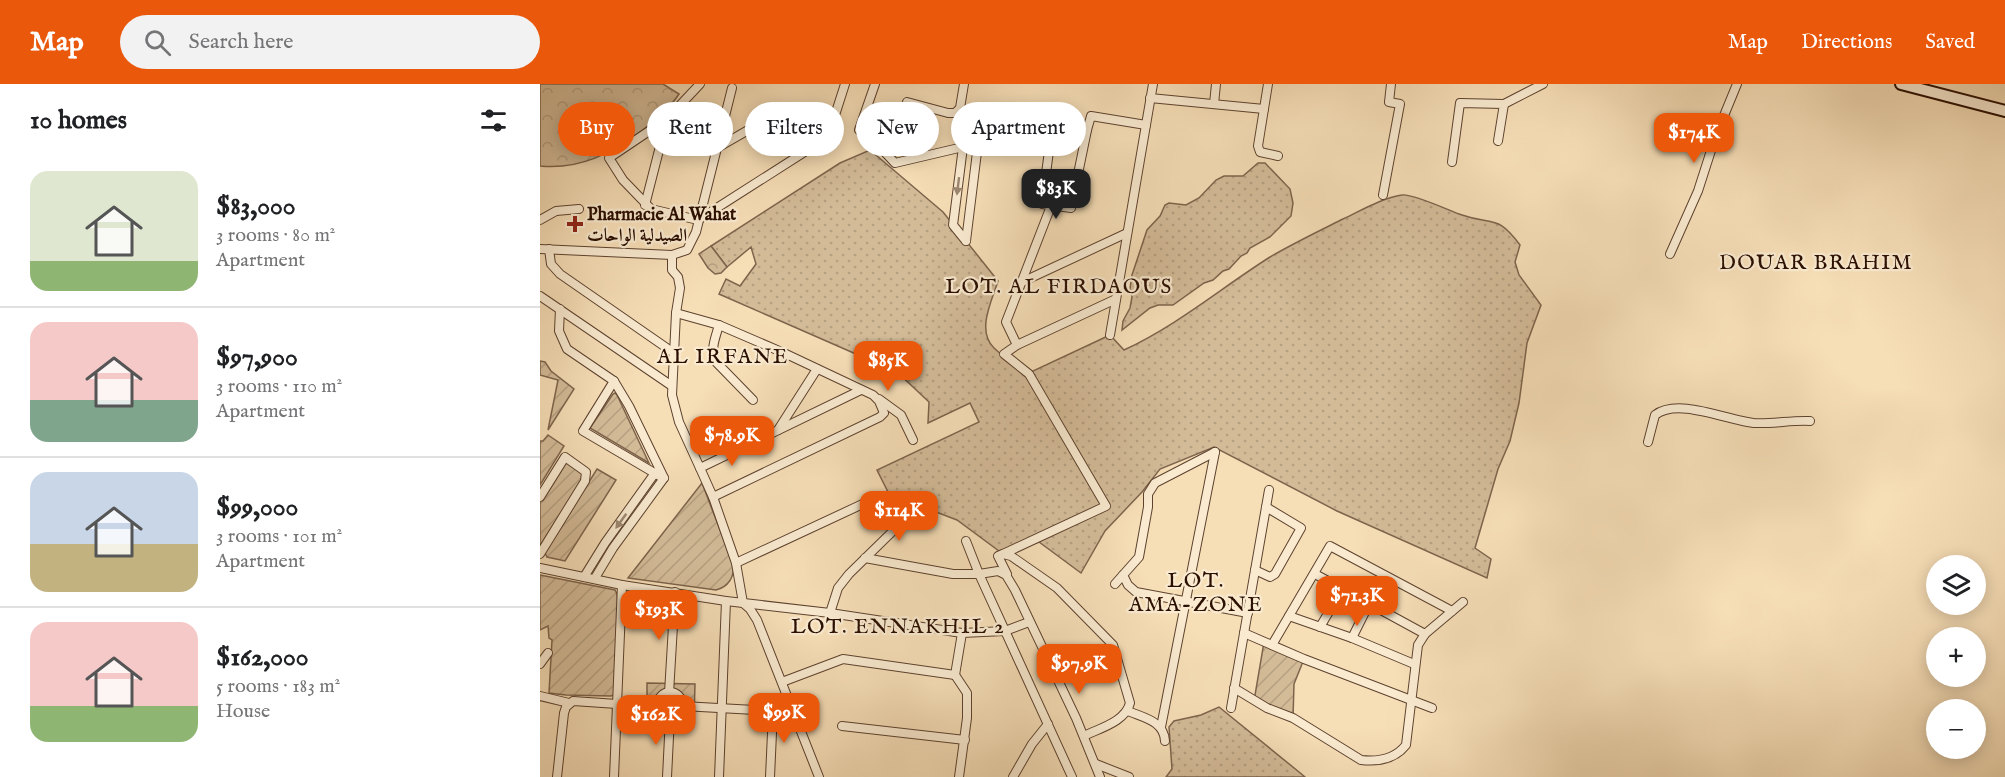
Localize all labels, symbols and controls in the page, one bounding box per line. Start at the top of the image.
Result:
search box [120,15,540,69]
text: Map [30,25,84,60]
icon: search [141,26,174,59]
text: Search here [189,28,293,56]
text: Map [1728,29,1768,56]
text: Directions [1801,29,1892,56]
text: Saved [1925,29,1975,56]
chip: Buy [558,102,635,156]
chip: Rent [647,102,733,156]
chip: Filters [745,102,844,156]
chip: New [856,102,939,156]
chip: Apartment [951,102,1086,156]
text: 10 homes [30,104,127,137]
icon: filters [477,104,510,137]
pin: $174K [1652,113,1736,164]
text: $174K [1668,120,1720,145]
pin: $83K [1020,169,1092,220]
text: $83K [1036,176,1076,201]
one-way arrow [953,177,963,196]
text: $83,000 [216,190,296,223]
icon: home [78,195,150,267]
place label: Pharmacie Al Wahat الصيدلية الواحات [587,204,737,248]
marker: Pharmacie Al Wahat الصيدلية الواحات [568,217,582,231]
text: 3 rooms · 80 m² [216,223,335,248]
text: Apartment [216,248,305,273]
district label: DOUAR BRAHIM [1719,250,1913,277]
district label: LOT. AL FIRDAOUS [945,274,1173,301]
text: $97,900 [216,341,298,374]
pin: $85K [852,341,924,392]
district label: AL IRFANE [656,344,789,371]
icon: home [78,346,150,418]
text: $85K [868,348,908,373]
text: 3 rooms · 110 m² [216,374,342,399]
text: Apartment [216,399,305,424]
pin: $78.9K [683,416,781,467]
text: $78.9K [704,423,760,448]
text: $99,000 [216,491,298,524]
pin: $114K [857,491,941,542]
icon: home [78,496,150,568]
text: $114K [874,498,924,523]
one-way arrow [615,512,627,528]
text: 3 rooms · 101 m² [216,524,342,549]
text: Apartment [216,549,305,574]
map controls [1926,555,1986,759]
button: layers [1926,555,1986,615]
district label: LOT. AMA-ZONE [1128,568,1263,619]
pin: $71.3K [1308,576,1406,627]
text: $71.3K [1330,583,1384,608]
pin: $193K [617,590,701,641]
text: $193K [634,597,684,622]
district label: LOT. ENNAKHIL 2 [791,614,1005,641]
button: + [1926,627,1986,687]
text: $162,000 [216,641,309,674]
pin: $97.9K [1030,644,1128,695]
icon: home [78,646,150,718]
text: $97.9K [1051,651,1107,676]
text: 5 rooms · 183 m² [216,674,340,699]
pin: $99K [748,693,820,744]
pin: $162K [614,695,698,746]
text: House [216,699,270,724]
button: − [1926,699,1986,759]
text: $99K [763,700,806,725]
text: $162K [631,702,681,727]

